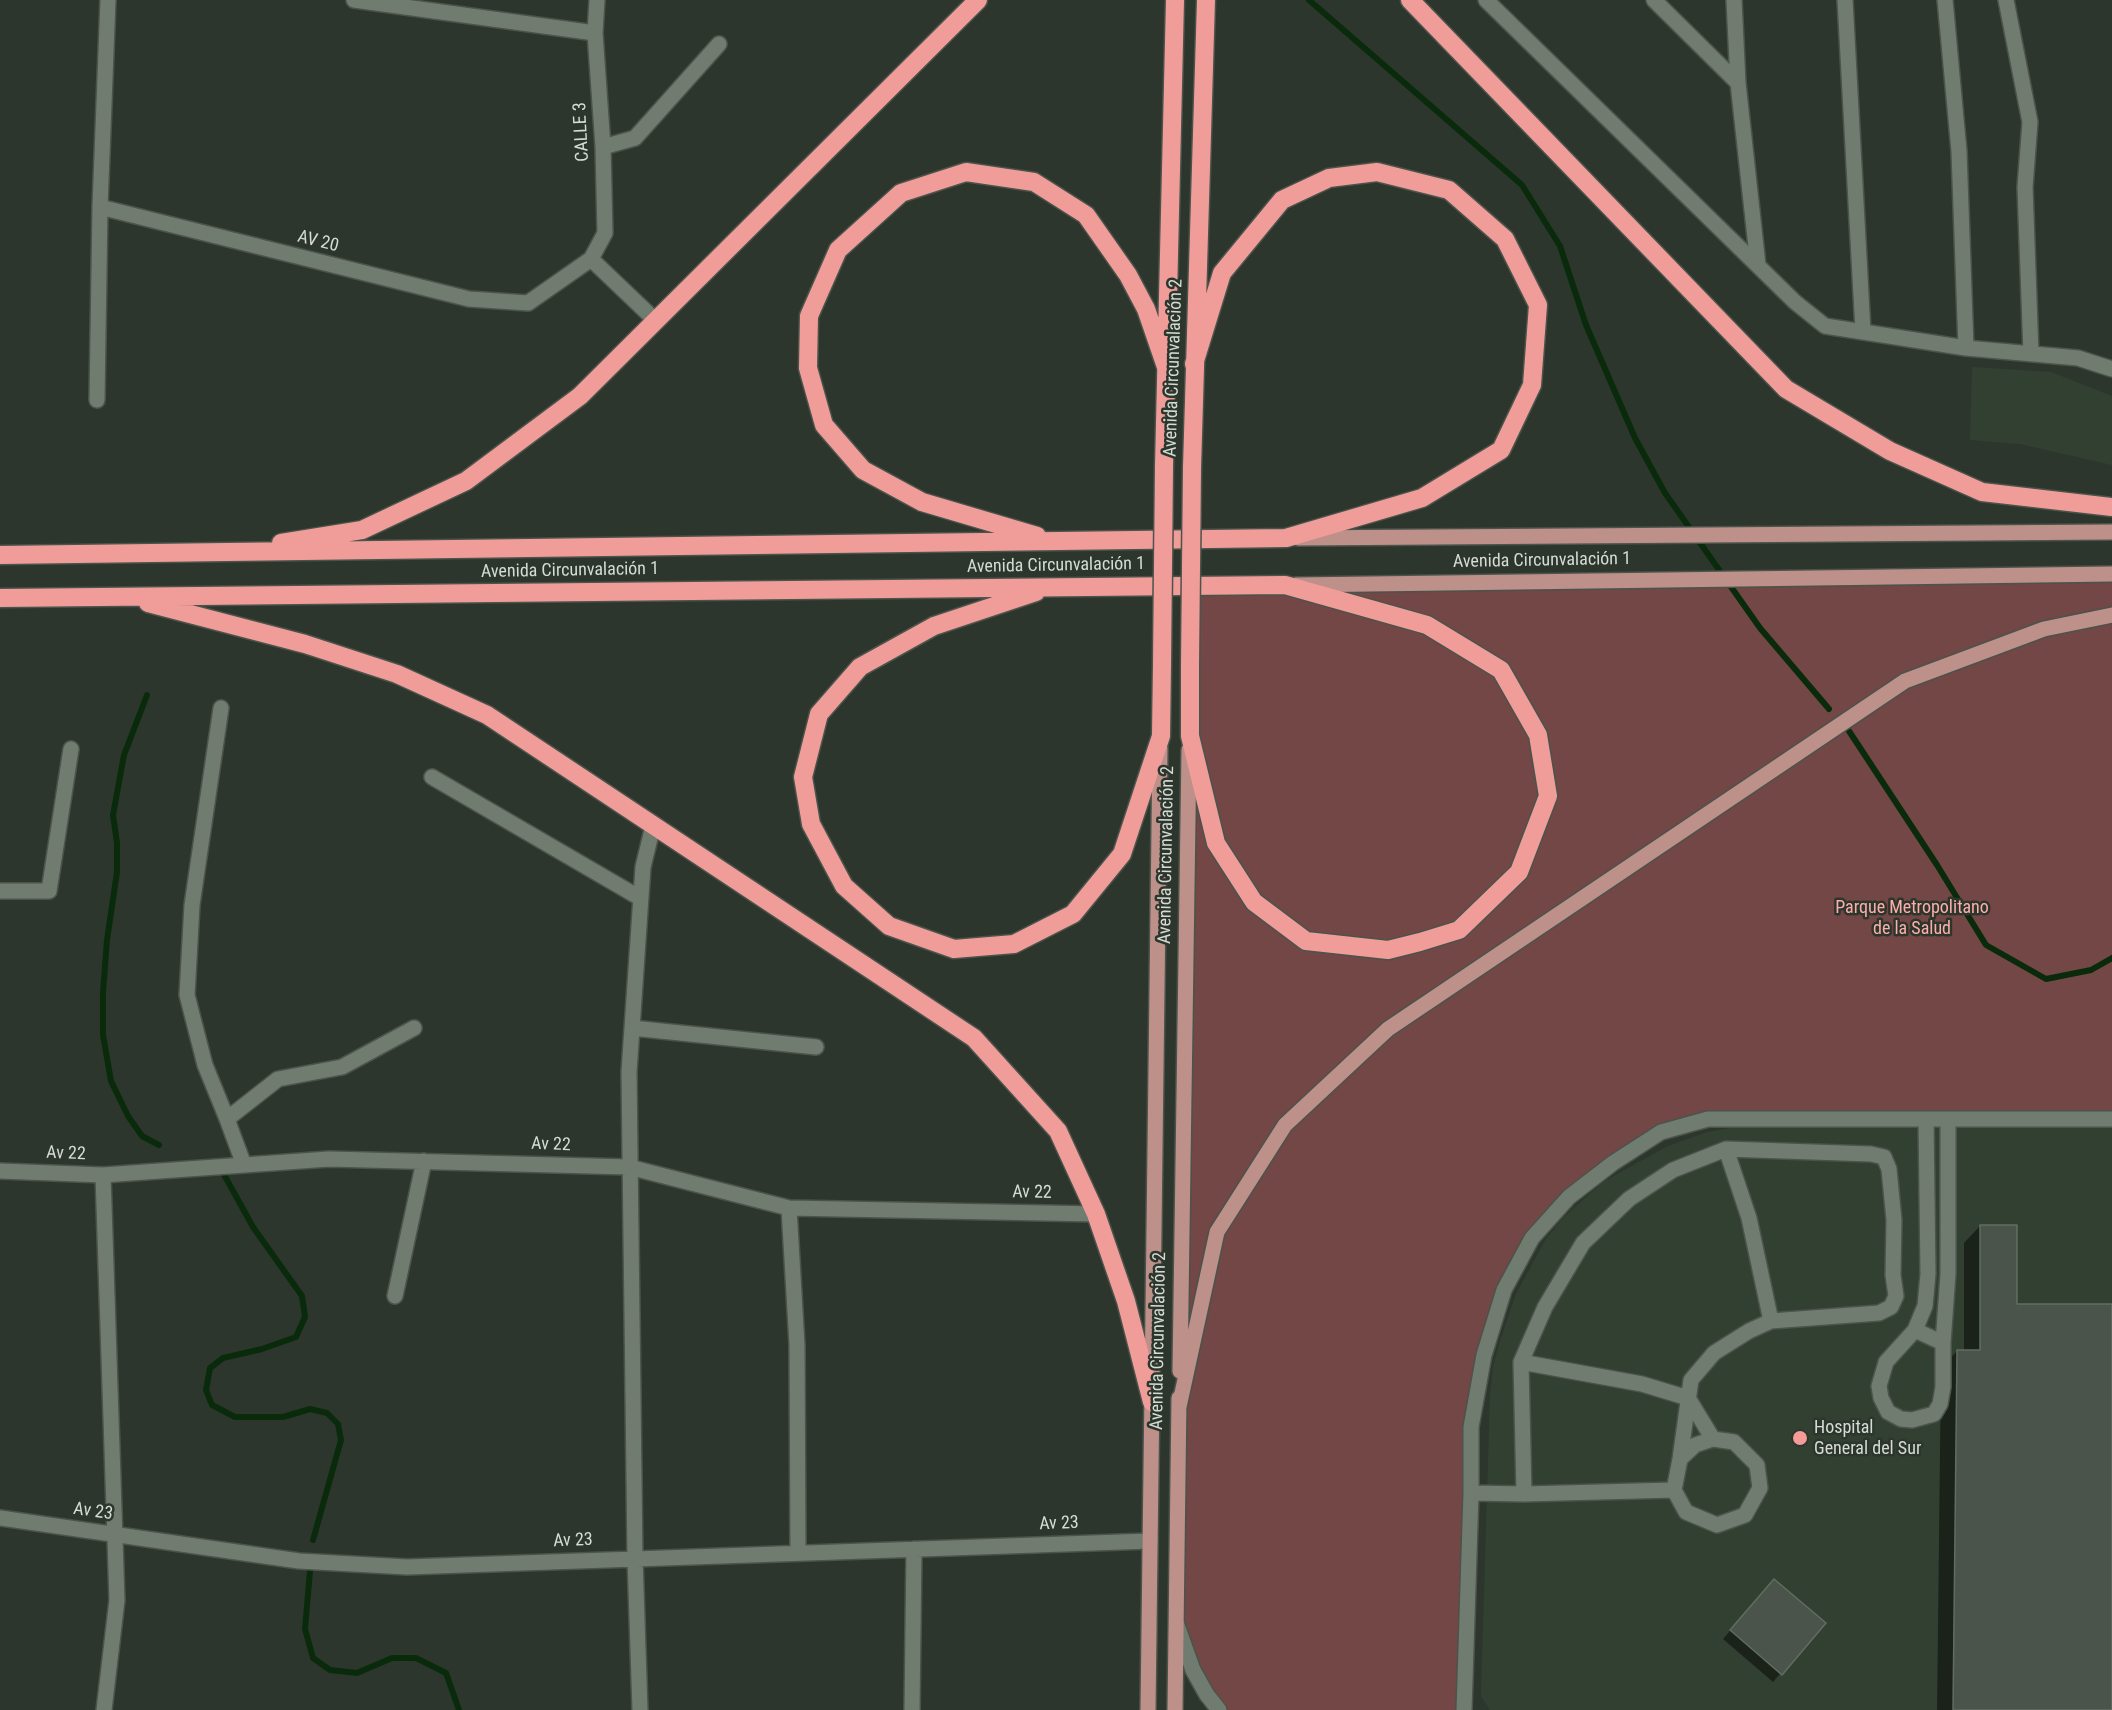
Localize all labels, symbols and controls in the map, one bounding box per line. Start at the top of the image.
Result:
street label: CALLE 3 [570,102,594,162]
street label: AV 20 [295,226,341,258]
street label: Avenida Circunvalación 2 [1160,279,1188,457]
street label: Avenida Circunvalación 1 [1453,549,1631,573]
street label: Avenida Circunvalación 1 [967,554,1145,578]
street label: Avenida Circunvalación 1 [481,559,659,583]
street label: Avenida Circunvalación 2 [1155,766,1179,944]
park label: Parque Metropolitano de la Salud [1835,897,1989,940]
street label: Av 22 [531,1134,571,1156]
street label: Av 22 [46,1143,86,1165]
street label: Av 22 [1012,1182,1052,1204]
street label: Avenida Circunvalación 2 [1147,1252,1171,1430]
place label: Hospital General del Sur [1814,1417,1921,1460]
marker: Hospital General del Sur [1791,1429,1809,1447]
street label: Av 23 [72,1499,114,1525]
street label: Av 23 [1039,1513,1079,1535]
street label: Av 23 [553,1530,593,1552]

